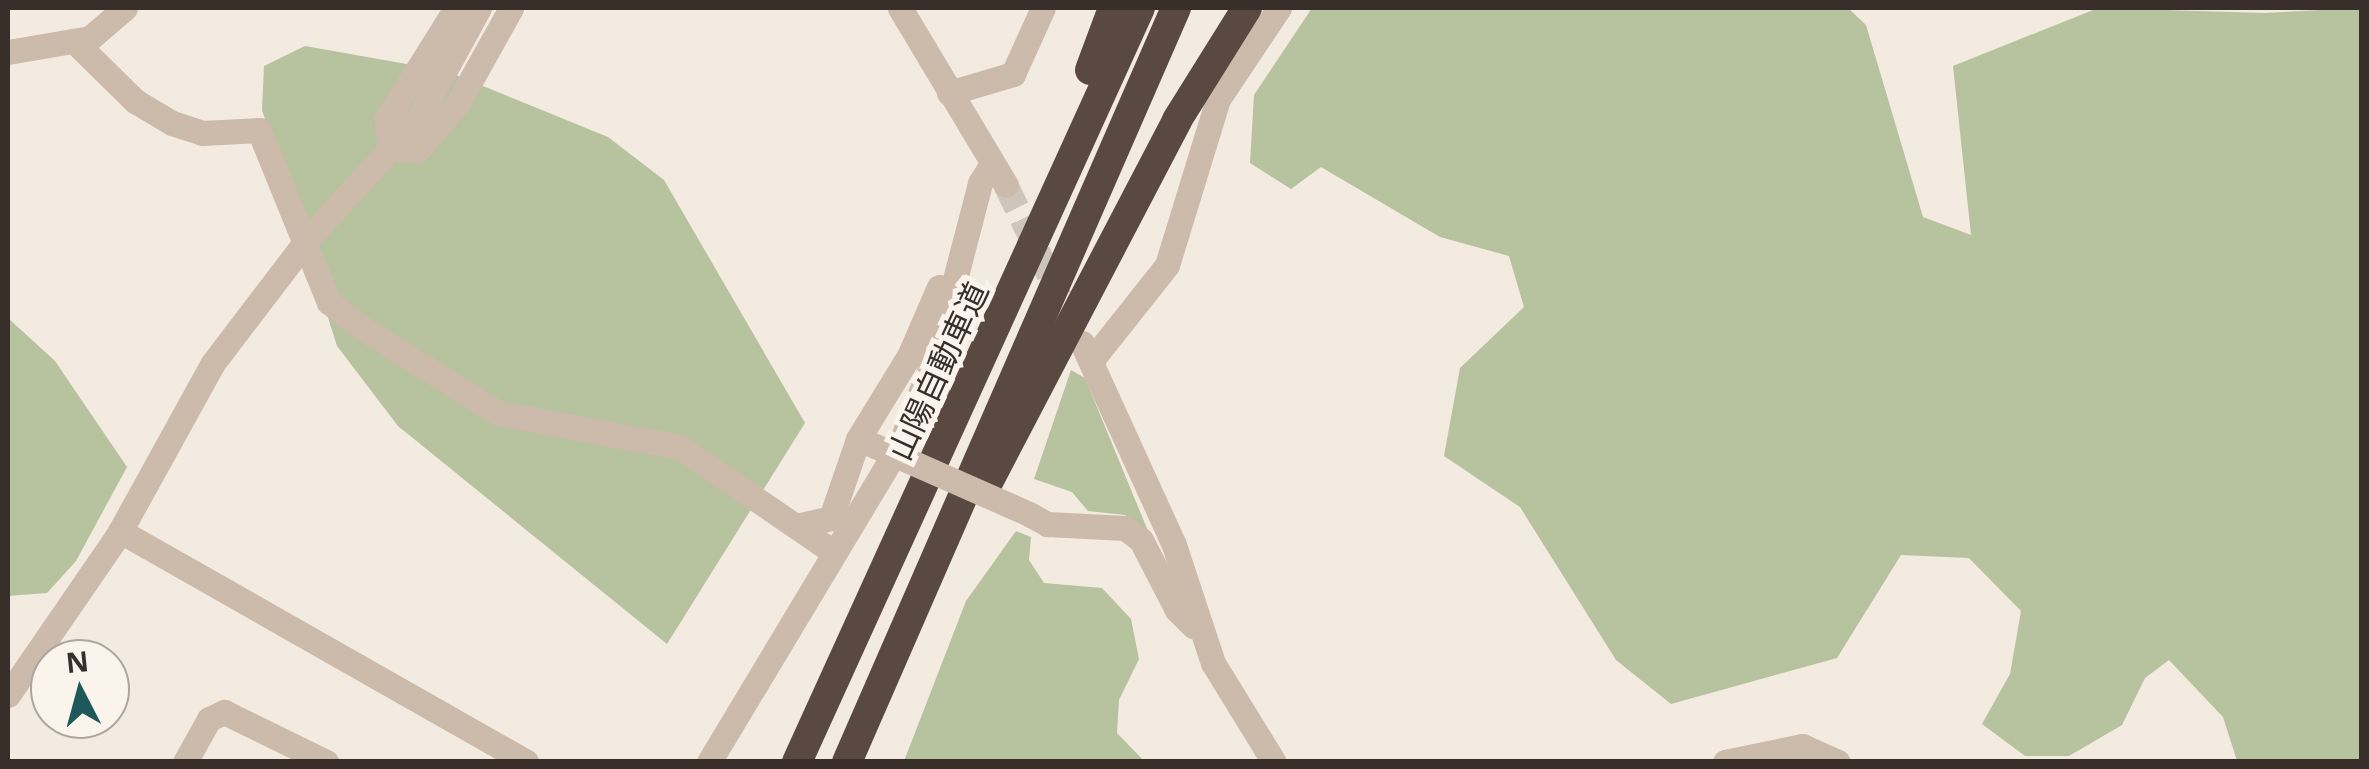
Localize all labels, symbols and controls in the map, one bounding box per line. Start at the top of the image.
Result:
street label: 山陽自動車道 [880,276,996,466]
north arrow [30,639,130,739]
text: N [64,641,90,681]

